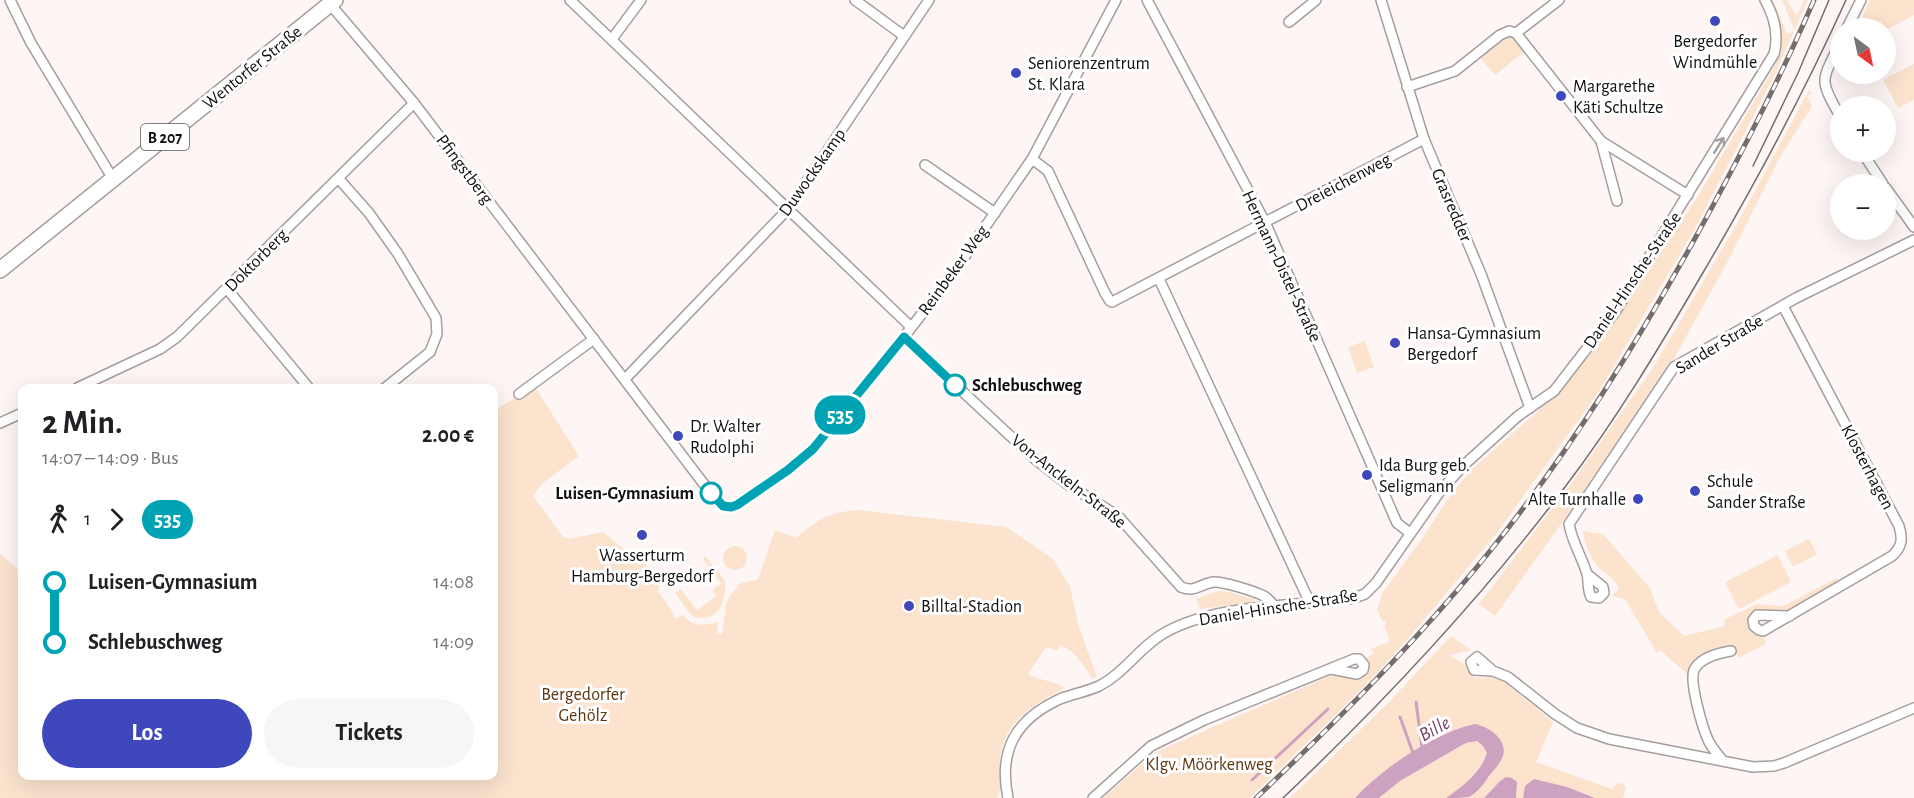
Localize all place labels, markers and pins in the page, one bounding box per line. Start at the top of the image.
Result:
marker: Bergedorfer Windmühle [1708,14,1722,28]
place label: Bergedorfer Windmühle [1673,33,1757,72]
place label: Seniorenzentrum St. Klara [1028,55,1150,94]
marker: Seniorenzentrum St. Klara [1009,66,1023,80]
place label: Margarethe Käti Schultze [1573,78,1663,117]
marker: Margarethe Käti Schultze [1554,89,1568,103]
place label: Hansa-Gymnasium Bergedorf [1407,325,1541,364]
marker: Hansa-Gymnasium Bergedorf [1388,336,1402,350]
marker: Schlebuschweg [944,374,966,396]
place label: Schlebuschweg [972,377,1083,395]
place label: Dr. Walter Rudolphi [690,418,761,457]
marker: Dr. Walter Rudolphi [671,429,685,443]
place label: Ida Burg geb. Seligmann [1379,457,1470,496]
marker: Ida Burg geb. Seligmann [1360,468,1374,482]
place label: Schule Sander Straße [1707,473,1805,512]
marker: Luisen-Gymnasium [700,482,722,504]
marker: Schule Sander Straße [1688,484,1702,498]
place label: Luisen-Gymnasium [555,485,694,503]
place label: Alte Turnhalle [1528,491,1626,509]
marker: Alte Turnhalle [1631,492,1645,506]
marker: Wasserturm Hamburg-Bergedorf [635,528,649,542]
place label: Wasserturm Hamburg-Bergedorf [571,547,715,586]
place label: Billtal-Stadion [921,598,1022,616]
marker: Billtal-Stadion [902,599,916,613]

